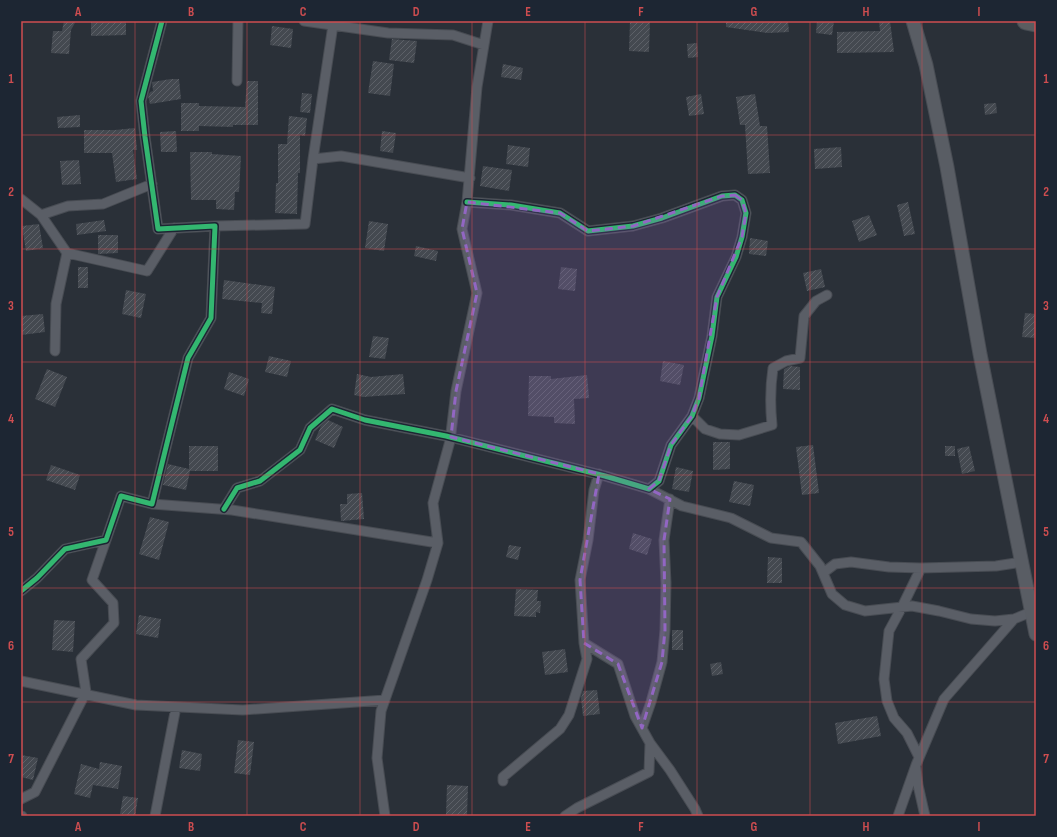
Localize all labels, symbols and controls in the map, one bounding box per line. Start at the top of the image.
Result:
text: A [74,4,82,20]
text: B [188,4,194,20]
text: C [300,4,307,20]
text: D [413,4,420,20]
text: E [525,4,531,20]
text: F [638,4,644,20]
text: G [751,4,758,20]
text: H [863,4,870,20]
text: I [978,4,981,20]
text: 1 [8,71,14,87]
text: 1 [1043,71,1049,87]
text: 2 [8,184,14,200]
text: 2 [1043,184,1049,200]
text: 3 [8,298,14,314]
text: 3 [1043,298,1049,314]
text: 4 [8,411,14,427]
text: 4 [1043,411,1049,427]
text: 5 [8,524,14,540]
text: 5 [1043,524,1049,540]
text: 6 [8,638,14,654]
text: 6 [1043,638,1049,654]
text: 7 [8,751,14,767]
text: 7 [1043,751,1049,767]
text: A [74,819,82,835]
text: B [188,819,194,835]
text: C [300,819,307,835]
text: D [413,819,420,835]
text: E [525,819,531,835]
text: F [638,819,644,835]
text: G [751,819,758,835]
text: H [863,819,870,835]
text: I [978,819,981,835]

